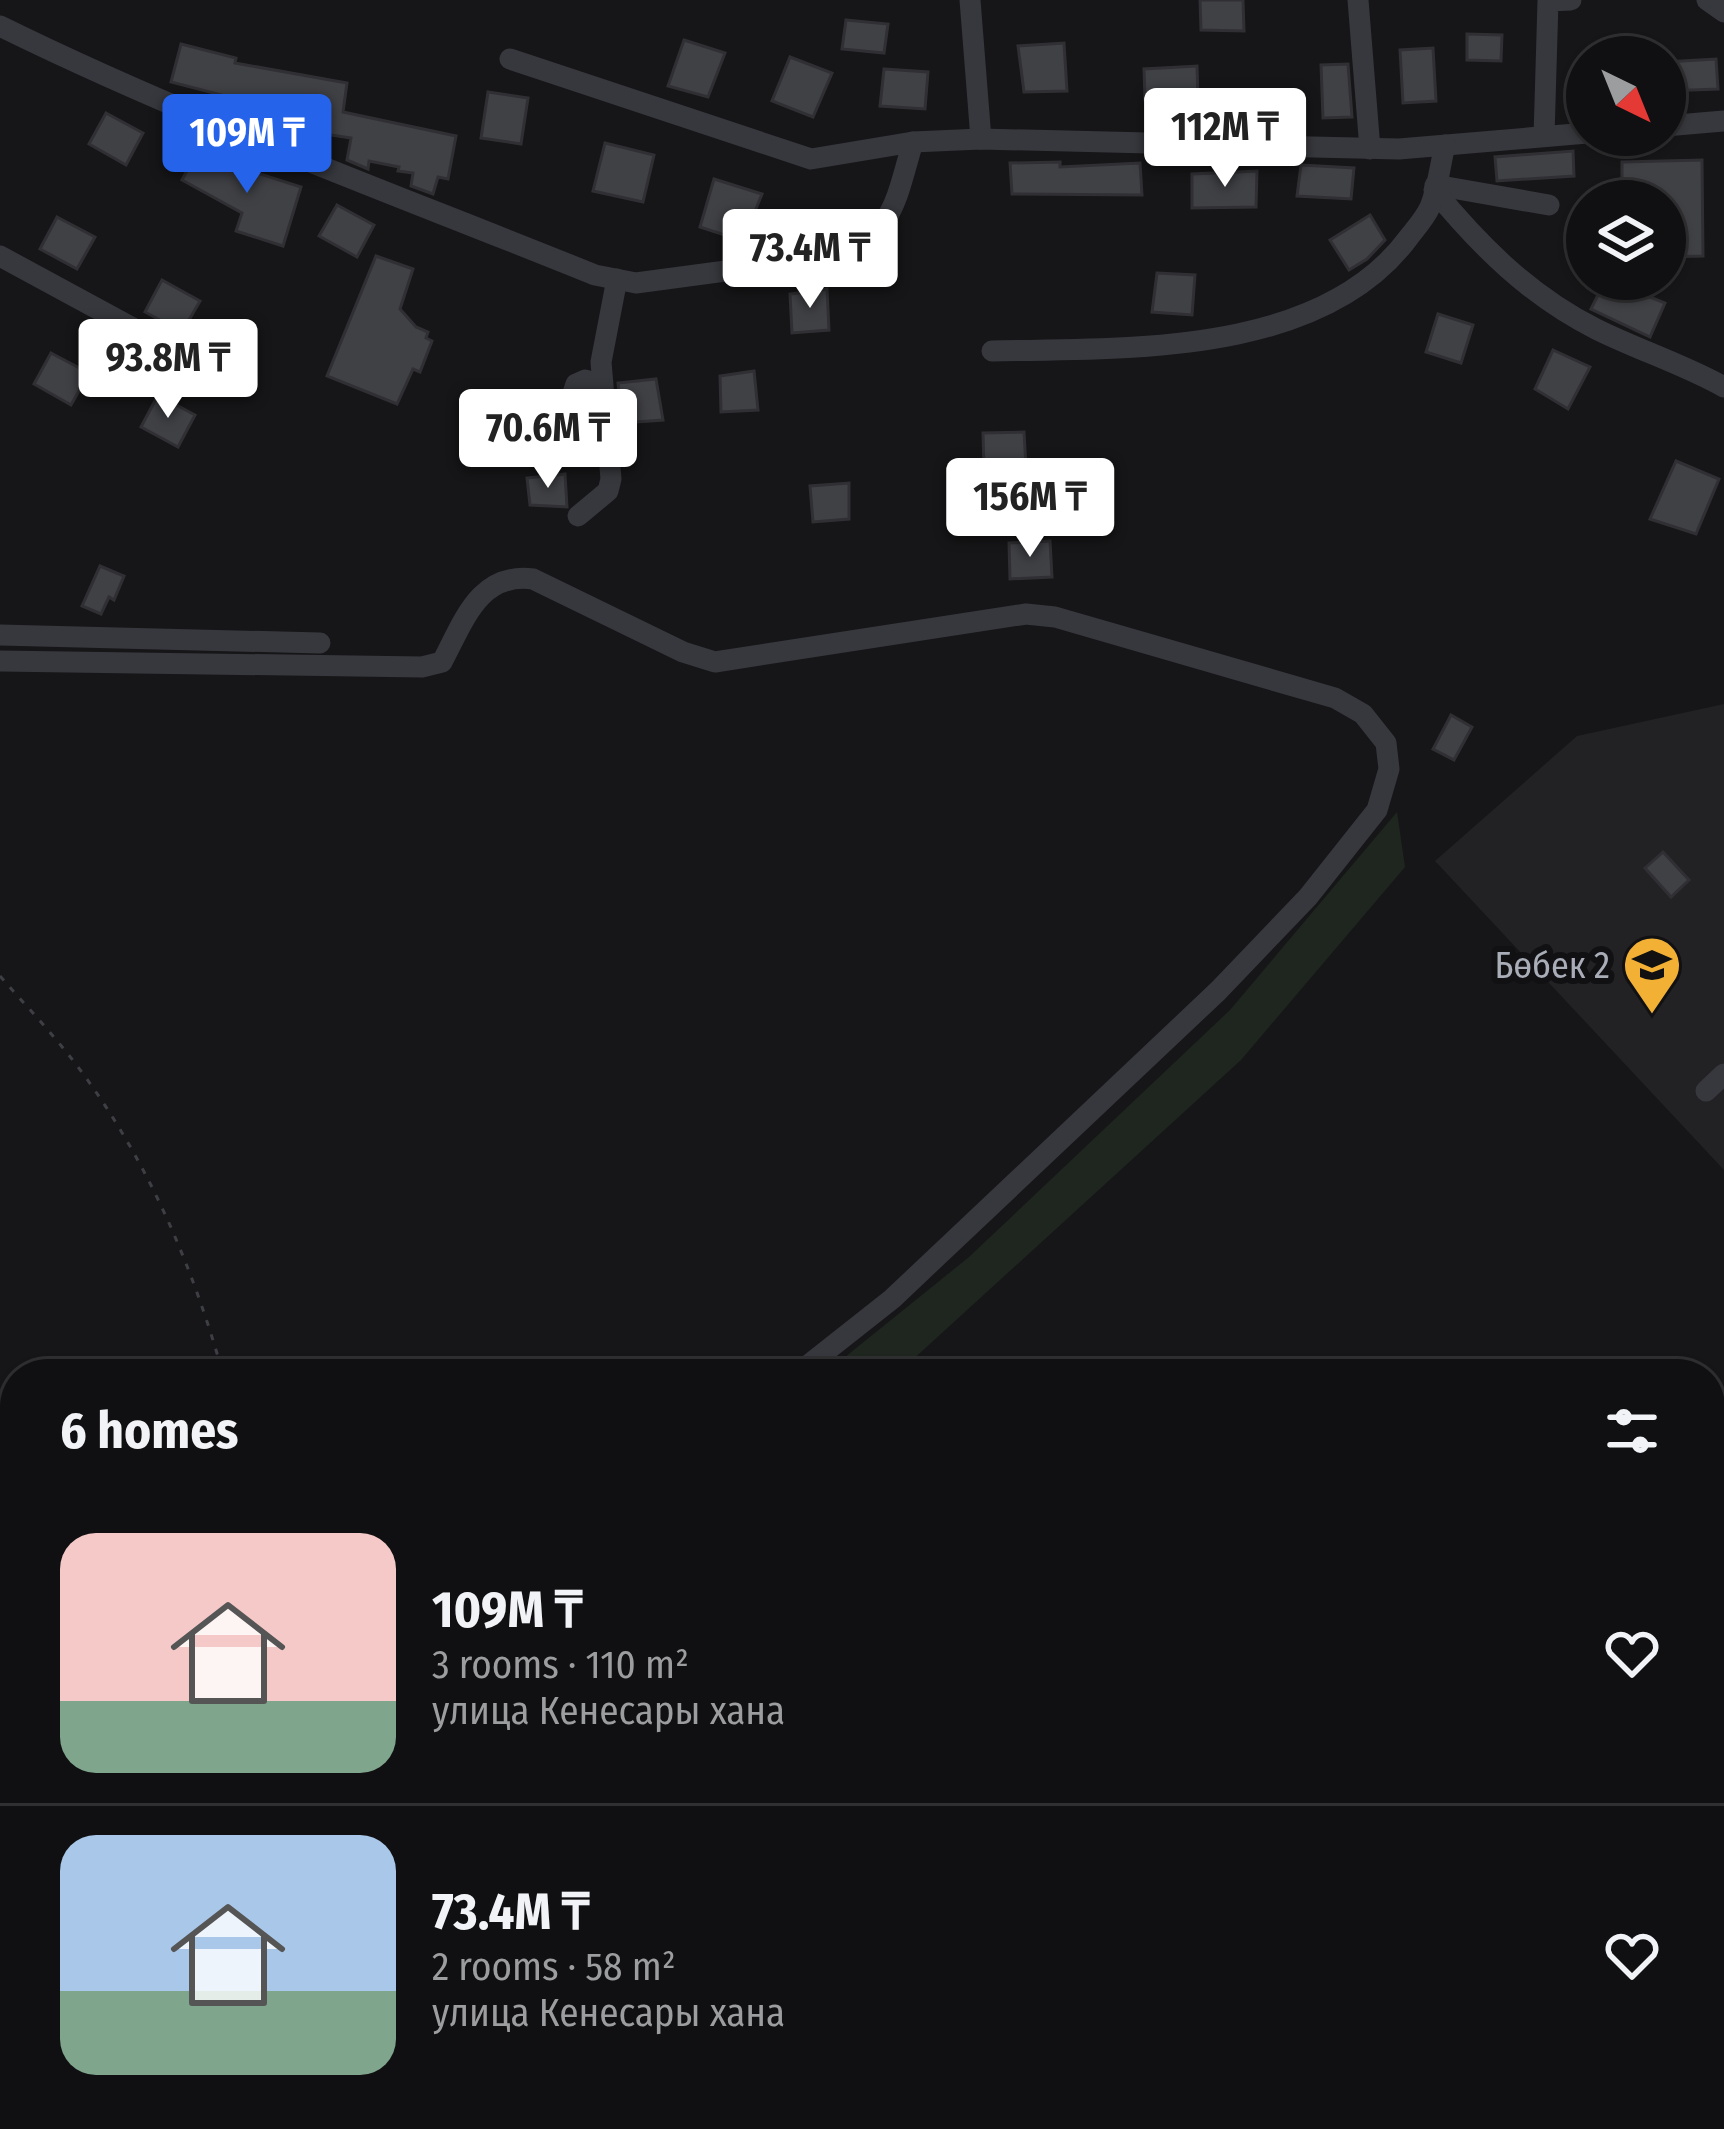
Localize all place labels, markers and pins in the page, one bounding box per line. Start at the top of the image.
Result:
pin: 112M ₸ [1127,88,1323,190]
pin: 109M ₸ [149,94,345,196]
pin: 73.4M ₸ [699,209,921,311]
pin: 93.8M ₸ [57,319,279,421]
pin: 70.6M ₸ [437,389,659,491]
pin: 156M ₸ [932,458,1128,560]
school or university icon: Бөбек 2 [1621,934,1683,1016]
place label: Бөбек 2 [1494,944,1610,988]

